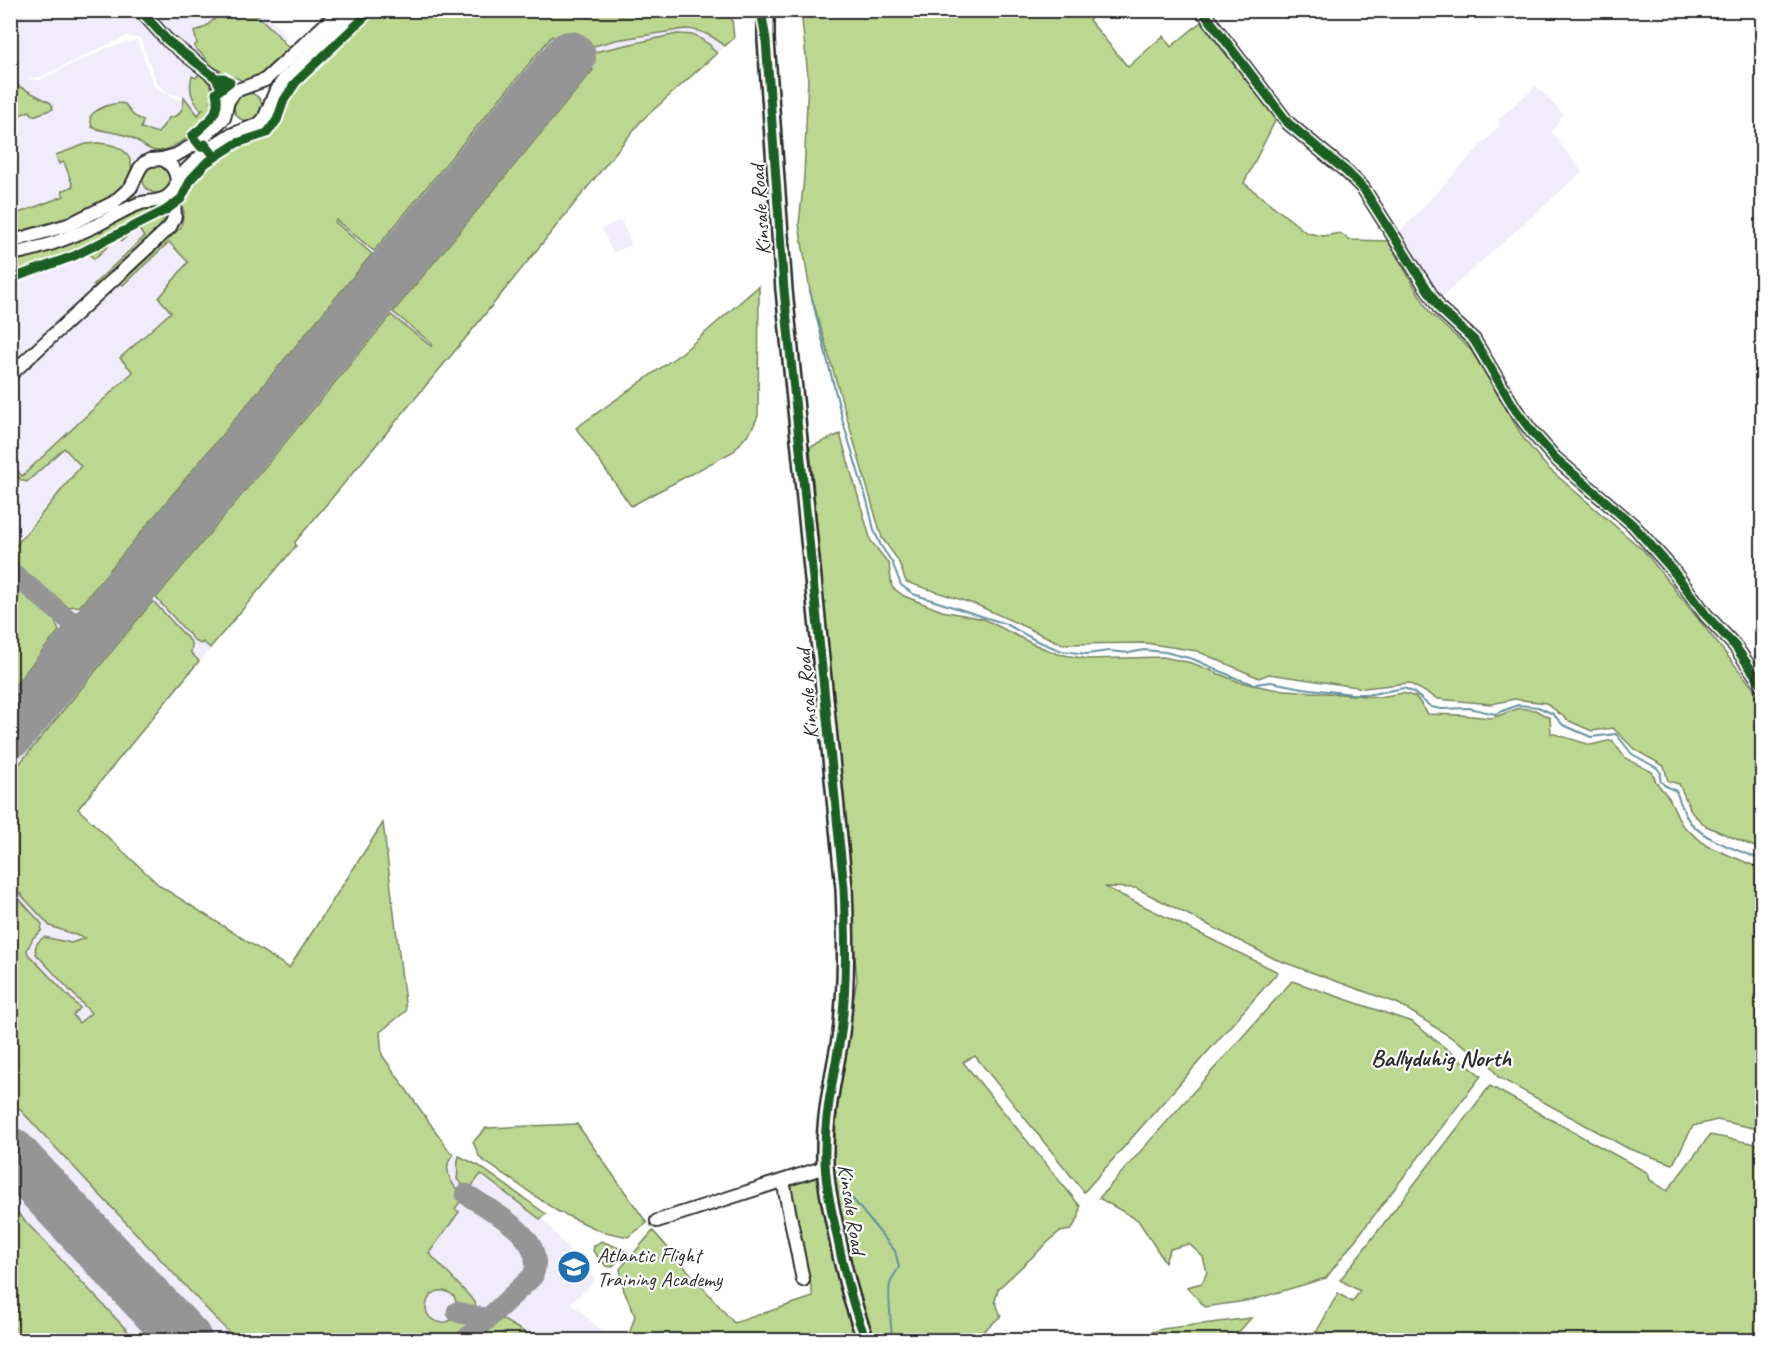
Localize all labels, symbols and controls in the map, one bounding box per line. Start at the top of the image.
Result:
street label: Kinsale Road [744,160,776,256]
street label: Kinsale Road [790,644,824,740]
district label: Ballyduhig North [1371,1043,1512,1073]
street label: Kinsale Road [832,1162,872,1259]
place label: Atlantic Flight Training Academy [597,1242,724,1292]
school or university icon: Atlantic Flight Training Academy [556,1249,592,1285]

